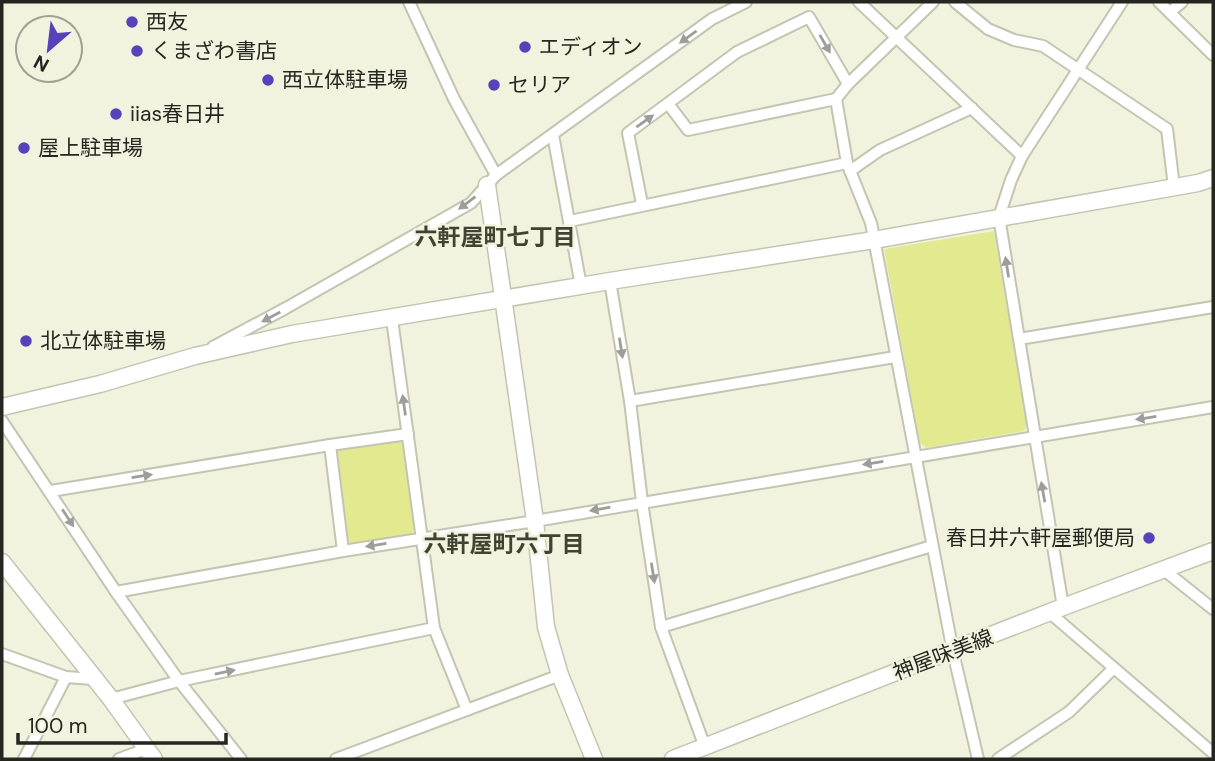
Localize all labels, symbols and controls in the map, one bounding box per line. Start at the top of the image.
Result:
place label: 西友 [146,8,188,36]
north arrow [14,14,84,84]
marker: 西友 [124,14,140,30]
one-way arrow [678,30,697,44]
place label: エディオン [539,33,643,61]
one-way arrow [819,35,831,54]
place label: くまざわ書店 [151,37,277,65]
marker: エディオン [517,39,533,55]
marker: くまざわ書店 [129,43,145,59]
text: N [29,49,53,78]
place label: 西立体駐車場 [282,66,408,94]
place label: セリア [508,71,571,99]
marker: 西立体駐車場 [260,72,276,88]
marker: セリア [486,77,502,93]
place label: iias春日井 [130,100,225,128]
marker: iias春日井 [108,106,124,122]
one-way arrow [636,115,654,129]
place label: 屋上駐車場 [38,134,143,162]
marker: 屋上駐車場 [16,140,32,156]
one-way arrow [458,196,477,210]
district label: 六軒屋町七丁目 [415,222,576,252]
one-way arrow [1001,256,1012,278]
one-way arrow [260,310,280,322]
place label: 北立体駐車場 [40,327,166,355]
marker: 北立体駐車場 [18,333,34,349]
one-way arrow [616,337,627,359]
one-way arrow [398,394,409,416]
one-way arrow [1135,413,1157,424]
one-way arrow [862,458,884,469]
one-way arrow [131,470,153,481]
one-way arrow [1038,480,1049,502]
one-way arrow [589,504,611,515]
one-way arrow [61,508,74,527]
place label: 春日井六軒屋郵便局 [946,524,1135,552]
district label: 六軒屋町六丁目 [424,529,585,559]
marker: 春日井六軒屋郵便局 [1141,530,1157,546]
one-way arrow [365,540,387,551]
one-way arrow [648,562,659,584]
street label: 神屋味美線 [889,623,997,687]
one-way arrow [214,666,236,677]
scale bar [18,702,226,746]
text: 100 m [28,712,88,740]

